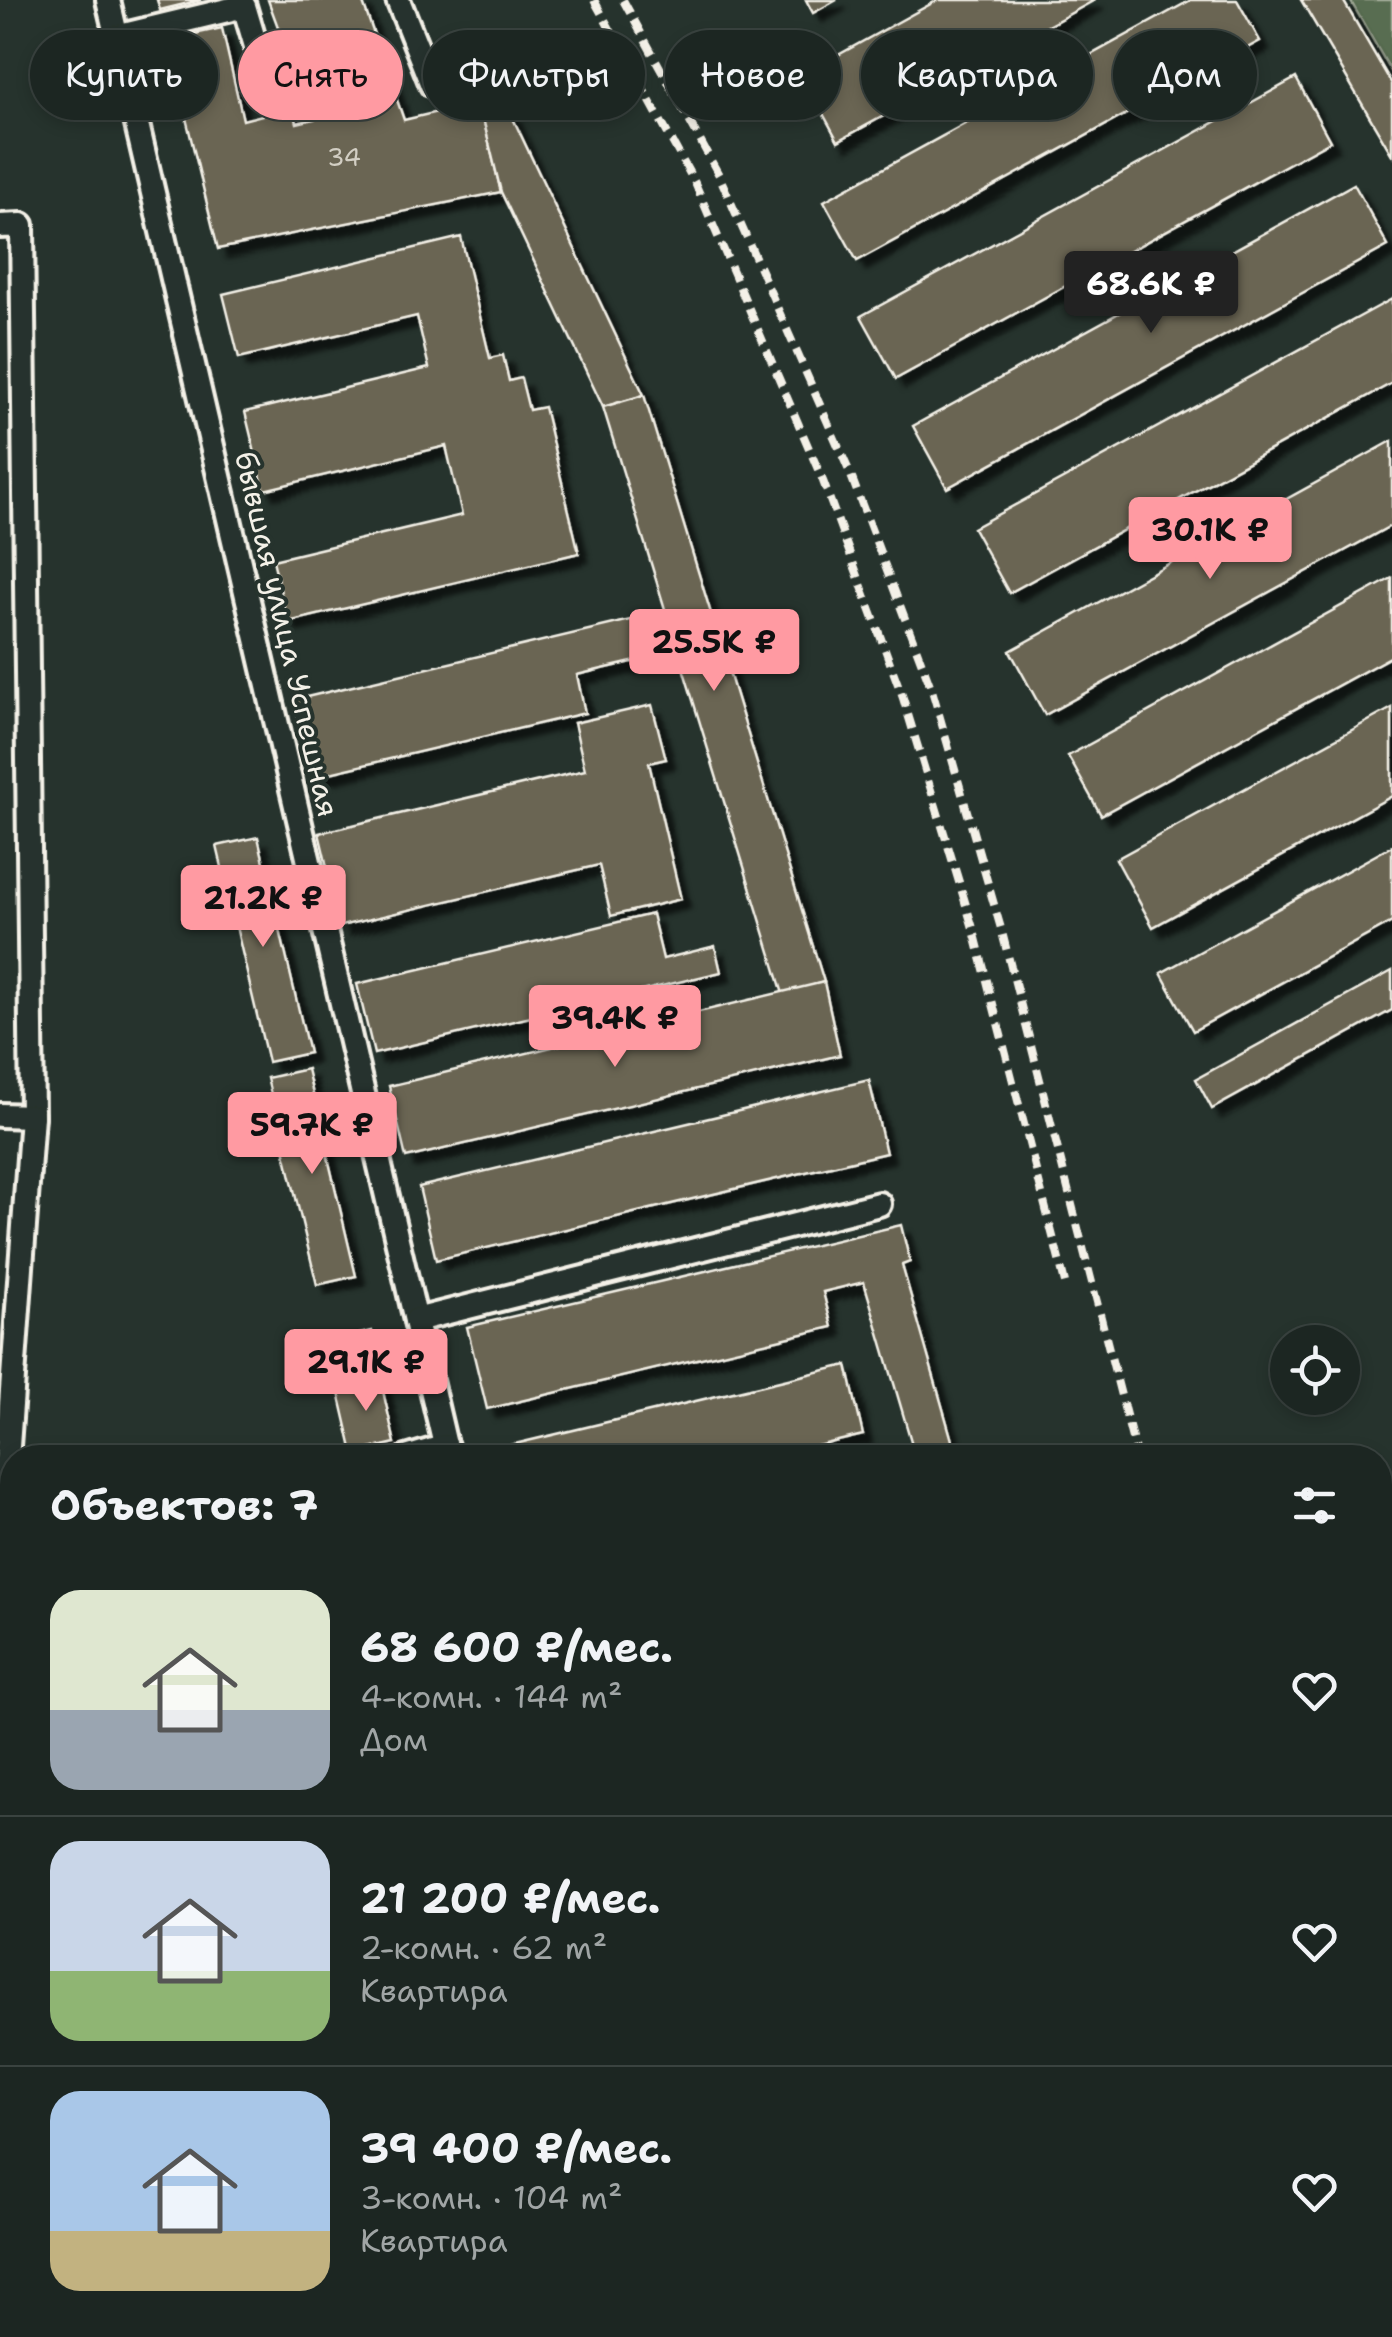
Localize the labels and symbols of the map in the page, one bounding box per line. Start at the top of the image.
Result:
house number: 34 [327,140,361,174]
pin: 68.6K ₽ [1059,251,1243,336]
street label: бывшая улица Успешная [225,447,349,821]
pin: 30.1K ₽ [1118,497,1302,582]
pin: 25.5K ₽ [622,609,806,694]
pin: 21.2K ₽ [171,865,355,950]
pin: 39.4K ₽ [523,985,707,1070]
pin: 59.7K ₽ [220,1092,404,1177]
pin: 29.1K ₽ [274,1329,458,1414]

